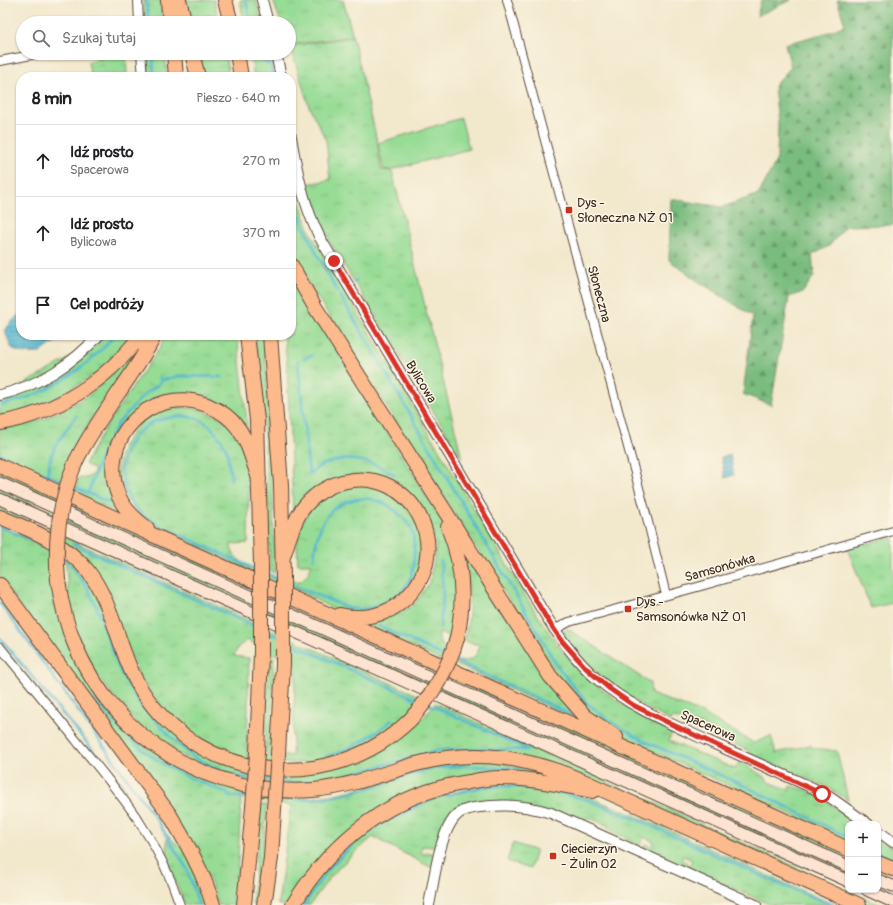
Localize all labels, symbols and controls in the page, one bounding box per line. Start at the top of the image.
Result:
search box [16,16,296,60]
icon: search [30,27,52,49]
text: Szukaj tutaj [62,29,136,48]
text: 8 min [32,88,72,109]
text: Pieszo · 640 m [196,90,280,106]
text: Idź prosto [70,143,134,162]
icon: ahead [32,150,54,172]
text: 270 m [243,153,280,169]
text: Spacerowa [70,162,129,178]
place label: Dys - Słoneczna NŻ 01 [577,195,673,226]
marker: Dys - Słoneczna NŻ 01 [564,205,574,215]
text: Idź prosto [70,215,134,234]
icon: ahead [32,222,54,244]
text: 370 m [243,225,280,241]
text: Bylicowa [70,234,117,250]
route end [325,252,343,270]
street label: Słoneczna [584,264,614,324]
icon: arrive [32,294,54,316]
text: Cel podróży [70,295,144,314]
street label: Bylicowa [402,358,440,406]
street label: Samsonówka [683,550,757,586]
place label: Dys - Samsonówka NŻ 01 [636,594,746,625]
marker: Dys - Samsonówka NŻ 01 [623,604,633,614]
street label: Spacerowa [678,707,738,745]
route start [813,785,831,803]
map controls [845,821,881,893]
button: + [845,821,881,857]
place label: Ciecierzyn - Żulin 02 [561,841,617,872]
marker: Ciecierzyn - Żulin 02 [548,851,558,861]
button: − [845,857,881,893]

